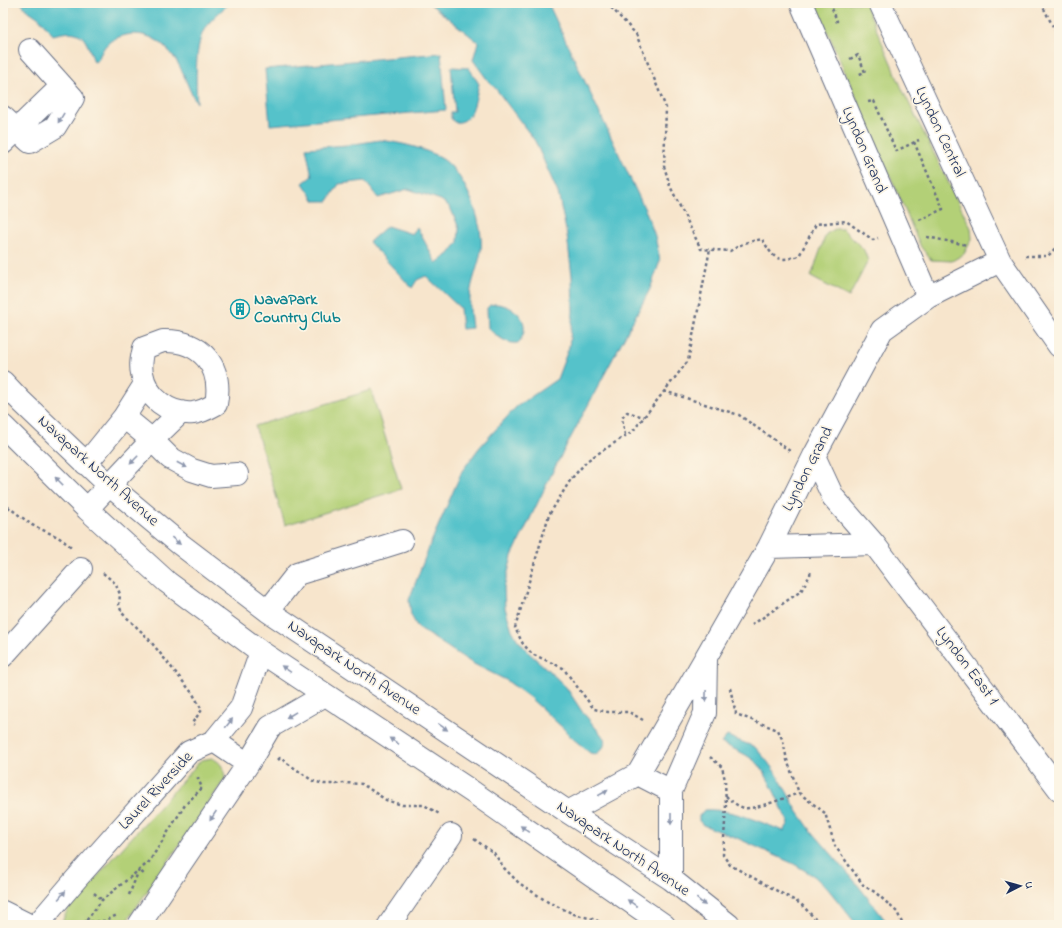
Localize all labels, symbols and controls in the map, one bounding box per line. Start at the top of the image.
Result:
street label: Lyndon Central [909,83,972,181]
street label: Lyndon Grand [835,103,893,197]
one-way arrow [57,113,65,123]
place label: NavaPark Country Club [254,288,341,331]
building icon: NavaPark Country Club [229,298,251,320]
street label: Navapark North Avenue [32,410,165,533]
street label: Lyndon Grand [776,422,840,516]
one-way arrow [130,455,139,464]
one-way arrow [176,461,188,468]
one-way arrow [55,476,64,486]
one-way arrow [170,536,181,545]
street label: Navapark North Avenue [282,614,426,722]
street label: Lyndon East 1 [929,622,1005,710]
one-way arrow [280,665,292,672]
one-way arrow [703,690,709,703]
one-way arrow [285,711,297,718]
one-way arrow [224,717,233,728]
one-way arrow [438,723,448,731]
one-way arrow [388,737,400,744]
street label: Laurel Riverside [113,746,199,836]
one-way arrow [597,790,608,796]
street label: Navapark North Avenue [551,795,695,903]
one-way arrow [209,811,217,821]
one-way arrow [668,813,674,826]
one-way arrow [520,825,530,833]
north arrow [1000,866,1040,906]
text: U [1021,881,1037,889]
one-way arrow [58,890,67,901]
one-way arrow [696,898,706,907]
one-way arrow [627,899,637,907]

